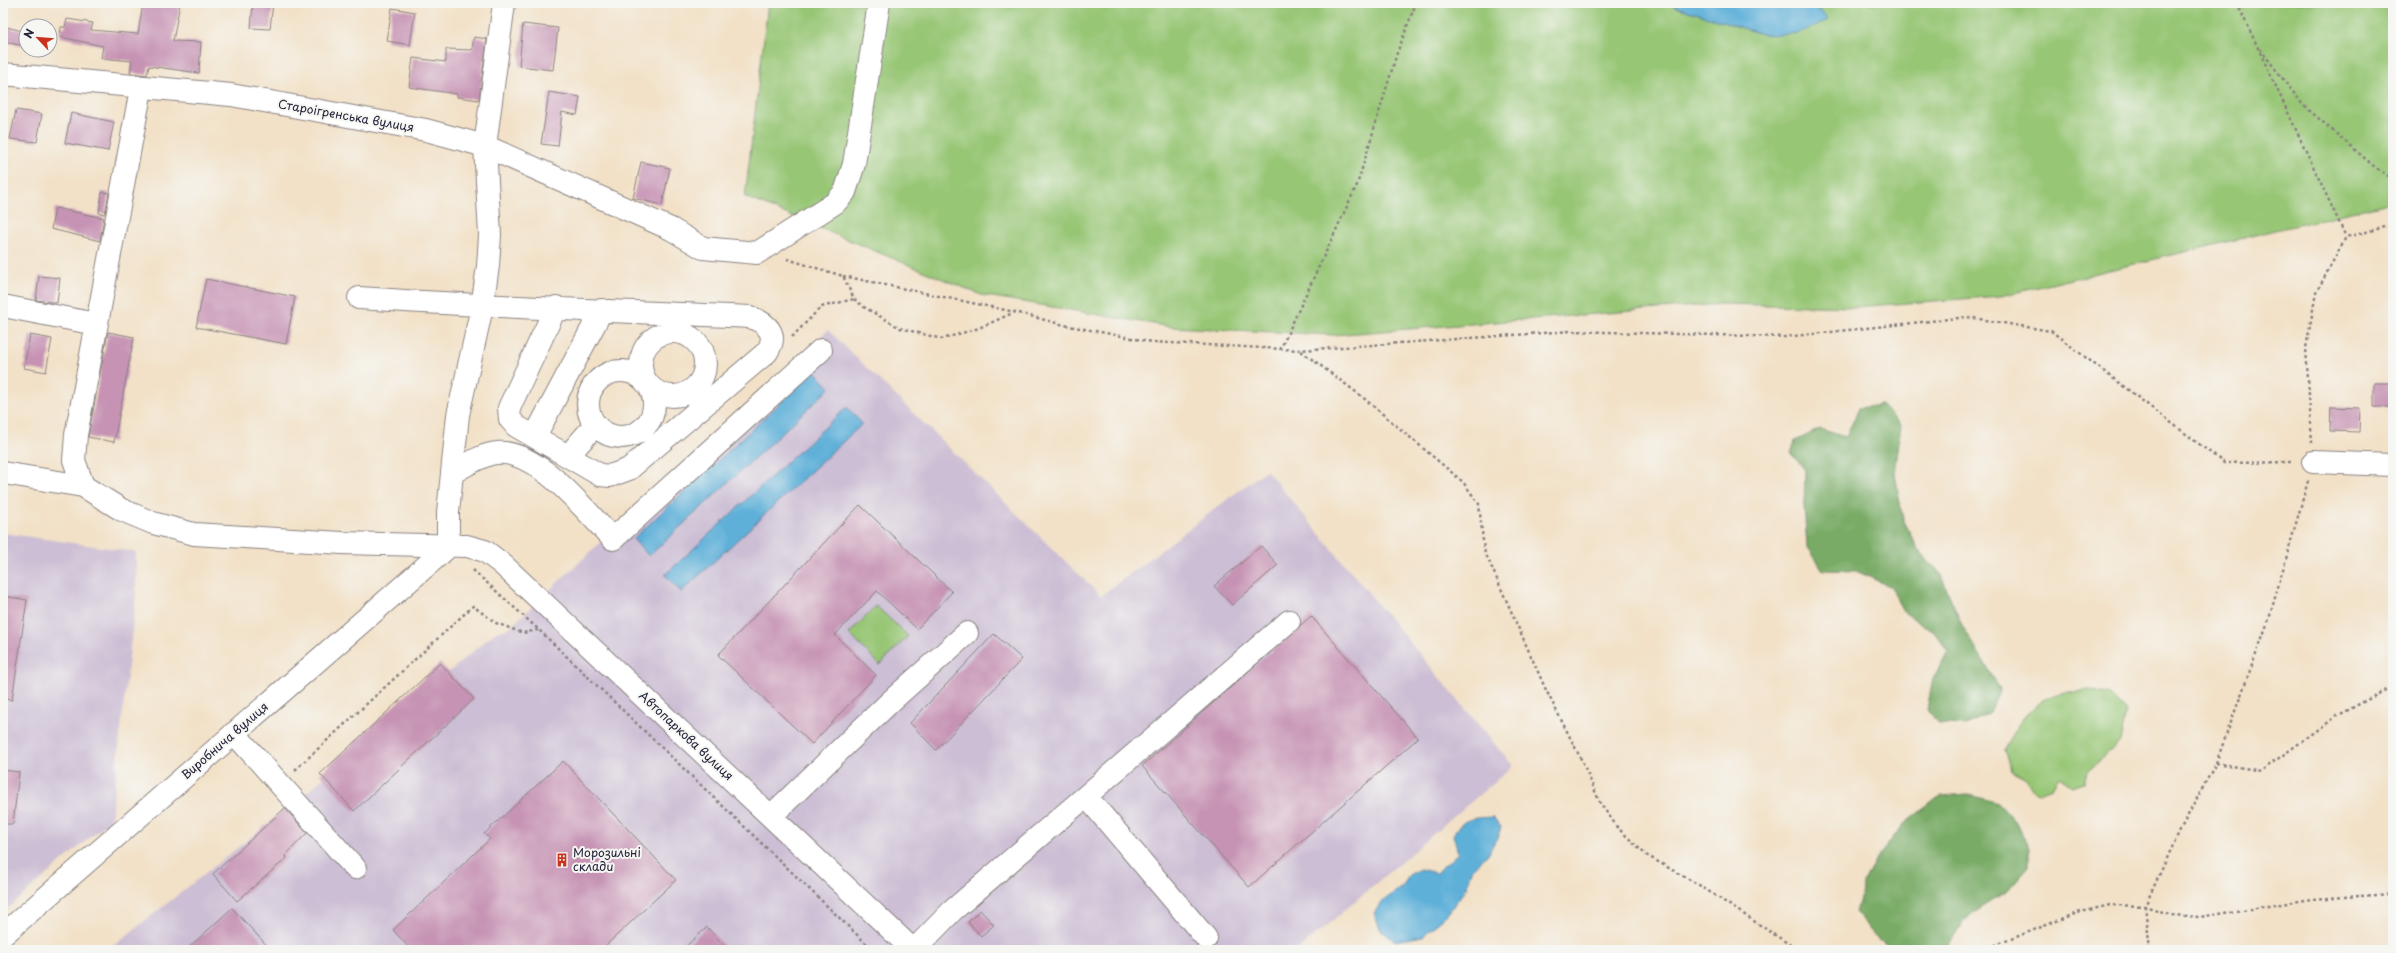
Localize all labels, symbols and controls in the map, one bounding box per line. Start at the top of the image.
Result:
north arrow [18,18,58,58]
text: N [19,25,38,41]
street label: Староігренська вулиця [277,94,415,136]
street label: Автопаркова вулиця [635,686,738,784]
street label: Виробнича вулиця [177,697,272,783]
place label: Морозильні склади [573,843,641,875]
building icon: Морозильні склади [554,852,570,868]

